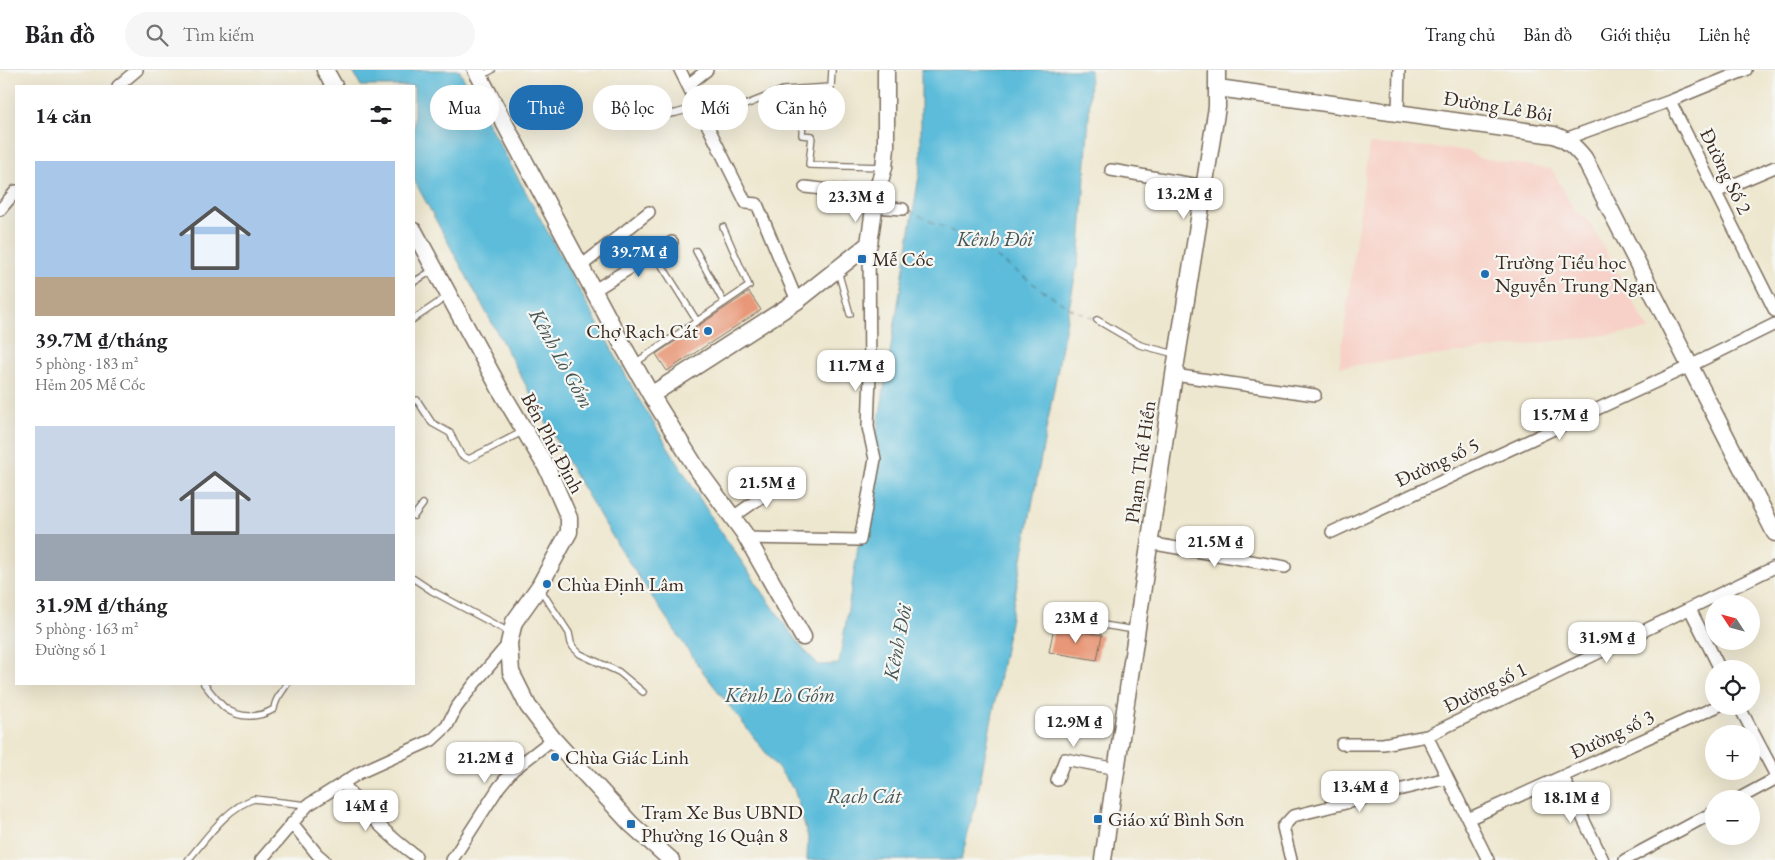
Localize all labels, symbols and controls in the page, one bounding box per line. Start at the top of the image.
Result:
search box [125,12,475,57]
text: Bản đồ [25,19,95,50]
icon: search [143,21,171,49]
text: Tìm kiếm [183,22,255,47]
text: Trang chủ [1425,23,1495,46]
text: Bản đồ [1523,23,1572,46]
text: Giới thiệu [1600,23,1671,46]
text: Liên hệ [1699,23,1750,46]
chip: Mua [430,85,499,130]
chip: Thuê [509,85,583,130]
chip: Bộ lọc [593,85,672,130]
chip: Mới [682,85,748,130]
chip: Căn hộ [758,85,845,130]
street label: Đường Lê Bôi [1442,85,1554,127]
icon: filters [367,101,395,129]
text: 14 căn [35,102,92,129]
street label: Đường Số 2 [1694,124,1758,219]
pin: 13.2M ₫ [1138,178,1230,220]
pin: 23.3M ₫ [810,180,902,223]
text: 13.2M ₫ [1156,183,1212,204]
text: 23.3M ₫ [828,186,884,207]
icon: home [170,193,260,283]
water label: Kênh Đôi [956,225,1034,252]
pin: 39.7M ₫ [593,236,685,278]
text: 39.7M ₫ [611,241,667,262]
place label: Mễ Cốc [872,246,934,272]
place label: Trường Tiểu học Nguyễn Trung Ngạn [1495,249,1656,298]
marker: Mễ Cốc [856,253,868,265]
marker: Trường Tiểu học Nguyễn Trung Ngạn [1479,268,1491,280]
water label: Kênh Lò Gốm [523,302,601,413]
place label: Chợ Rạch Cát [586,318,699,344]
marker: Chợ Rạch Cát [702,325,714,337]
text: 39.7M ₫/tháng [35,326,167,353]
pin: 11.7M ₫ [810,350,902,392]
text: 5 phòng · 183 m² [35,353,139,374]
text: 11.7M ₫ [828,355,884,376]
text: Hẻm 205 Mễ Cốc [35,374,145,395]
street label: Bến Phú Định [516,388,590,498]
street label: Phạm Thế Hiển [1119,398,1162,525]
pin: 15.7M ₫ [1514,398,1606,441]
text: 15.7M ₫ [1532,404,1588,425]
street label: Đường số 5 [1391,431,1483,493]
icon: home [170,458,260,548]
pin: 21.5M ₫ [721,466,813,509]
text: 21.5M ₫ [739,472,795,493]
pin: 21.5M ₫ [1169,526,1261,568]
text: 21.5M ₫ [1187,531,1243,552]
place label: Chùa Định Lâm [557,571,685,597]
marker: Chùa Định Lâm [541,578,553,590]
text: 31.9M ₫/tháng [35,591,167,618]
north arrow [1705,595,1760,650]
map controls [1705,595,1760,845]
water label: Kênh Đôi [876,601,918,683]
pin: 23M ₫ [1041,602,1111,644]
text: 23M ₫ [1054,607,1098,628]
text: 5 phòng · 163 m² [35,618,139,639]
pin: 31.9M ₫ [1561,622,1653,664]
text: 31.9M ₫ [1579,627,1635,648]
text: Đường số 1 [35,639,107,660]
street label: Đường số 1 [1439,656,1531,718]
button: locate [1705,660,1760,715]
water label: Kênh Lò Gốm [724,681,835,708]
street label: Đường số 3 [1566,703,1658,765]
pin: 12.9M ₫ [1028,706,1120,748]
text: 12.9M ₫ [1046,711,1102,732]
button: + [1705,725,1760,780]
pin: 21.2M ₫ [439,742,531,784]
place label: Chùa Giác Linh [565,744,689,770]
text: 21.2M ₫ [457,747,513,768]
marker: Chùa Giác Linh [549,751,561,763]
pin: 13.4M ₫ [1314,770,1406,813]
text: 13.4M ₫ [1332,776,1388,797]
water label: Rạch Cát [826,782,902,809]
pin: 18.1M ₫ [1525,782,1617,824]
text: 18.1M ₫ [1543,787,1599,808]
pin: 14M ₫ [331,790,401,832]
button: − [1705,790,1760,845]
text: 14M ₫ [344,795,388,816]
place label: Trạm Xe Bus UBND Phường 16 Quận 8 [641,799,803,848]
place label: Giáo xứ Bình Sơn [1108,806,1245,832]
marker: Giáo xứ Bình Sơn [1092,813,1104,825]
marker: Trạm Xe Bus UBND Phường 16 Quận 8 [625,818,637,830]

